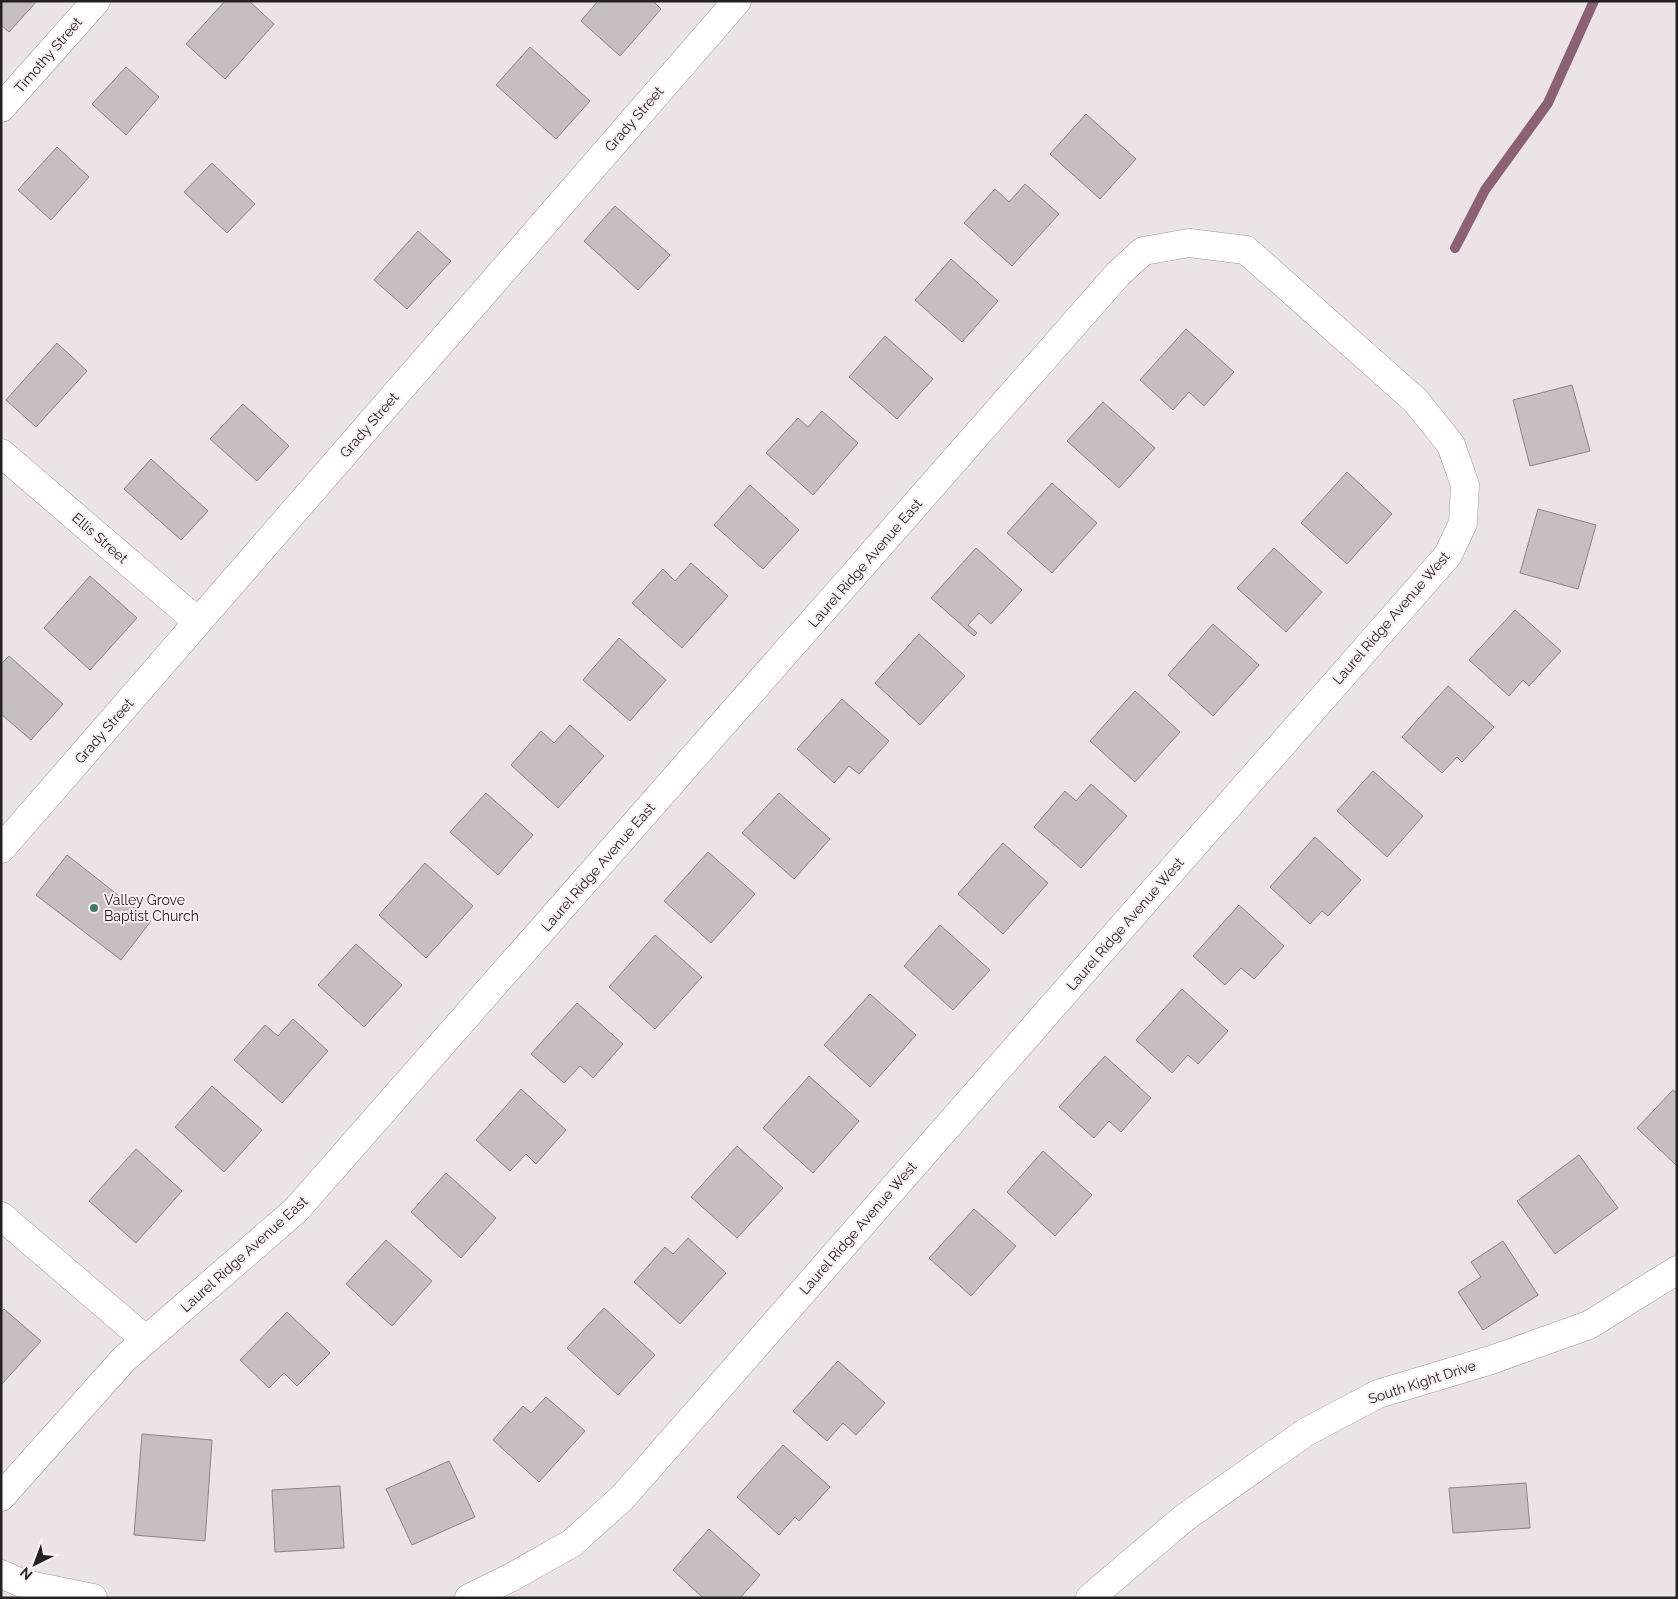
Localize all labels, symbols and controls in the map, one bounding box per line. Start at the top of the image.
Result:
street label: Timothy Street [11,14,85,96]
street label: Grady Street [601,83,667,155]
street label: Grady Street [336,389,402,461]
street label: Laurel Ridge Avenue East [805,495,925,631]
street label: Ellis Street [69,510,131,567]
street label: Laurel Ridge Avenue West [1329,548,1453,688]
street label: Grady Street [71,695,137,767]
street label: Laurel Ridge Avenue East [538,799,658,935]
street label: Laurel Ridge Avenue West [1063,854,1187,994]
place label: Valley Grove Baptist Church [104,892,199,924]
marker: Valley Grove Baptist Church [88,902,100,914]
street label: Laurel Ridge Avenue West [796,1158,920,1298]
street label: Laurel Ridge Avenue East [177,1193,311,1315]
street label: South Kight Drive [1366,1357,1478,1407]
north arrow [10,1539,60,1589]
text: N [17,1564,36,1583]

